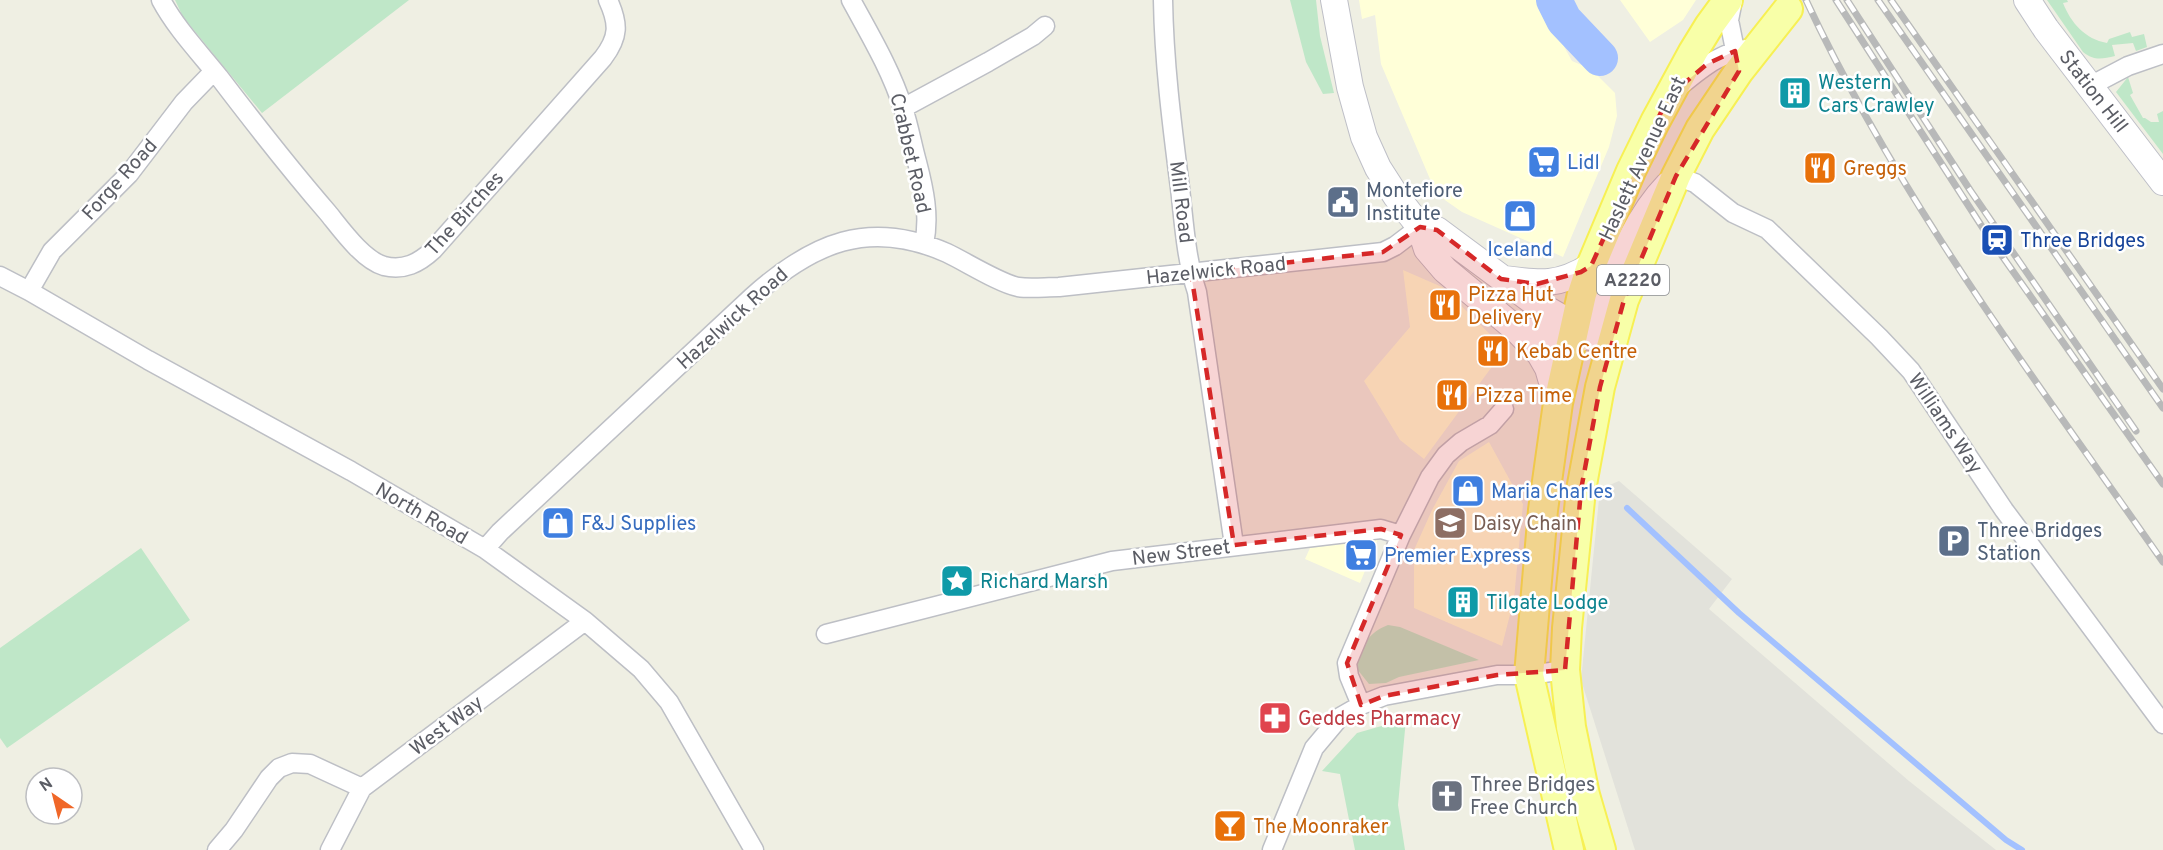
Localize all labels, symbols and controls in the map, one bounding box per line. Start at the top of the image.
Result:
street label: Station Hill [2052,46,2133,139]
place label: Western Cars Crawley [1818,71,1935,120]
street label: Haslett Avenue East [1594,72,1693,245]
building icon: Western Cars Crawley [1777,75,1813,111]
street label: Crabbet Road [883,91,936,216]
street label: Forge Road [77,134,164,227]
supermarket icon: Lidl [1526,144,1562,180]
restaurant icon: Greggs [1802,150,1838,186]
place label: Lidl [1567,151,1600,177]
place label: Greggs [1843,157,1907,183]
street label: Mill Road [1162,160,1198,245]
street label: The Birches [420,166,511,262]
place label: Montefiore Institute [1366,179,1463,228]
public building icon: Montefiore Institute [1325,184,1361,220]
shop icon: Iceland [1502,198,1538,234]
station icon: Three Bridges [1979,222,2015,258]
place label: Three Bridges [2020,229,2145,255]
place label: Iceland [1487,238,1553,264]
street label: Hazelwick Road [1145,252,1288,292]
street label: Hazelwick Road [672,263,794,376]
road number: A2220 [1597,265,1669,295]
place label: Pizza Hut Delivery [1468,283,1554,332]
restaurant icon: Pizza Hut Delivery [1427,287,1463,323]
restaurant icon: Kebab Centre [1475,333,1511,369]
place label: Kebab Centre [1516,340,1637,366]
street label: Williams Way [1901,369,1988,480]
restaurant icon: Pizza Time [1434,377,1470,413]
place label: Pizza Time [1475,384,1572,410]
shop icon: Maria Charles [1450,473,1486,509]
street label: North Road [370,478,472,552]
place label: Maria Charles [1491,480,1613,506]
shop icon: F&J Supplies [540,505,576,541]
school or university icon: Daisy Chain [1432,505,1468,541]
place label: F&J Supplies [581,512,696,538]
place label: Daisy Chain [1473,512,1577,538]
place label: Three Bridges Station [1977,519,2102,568]
parking icon: Three Bridges Station [1936,523,1972,559]
street label: New Street [1131,535,1232,573]
supermarket icon: Premier Express [1343,537,1379,573]
place label: Premier Express [1384,544,1531,570]
place icon: Richard Marsh [939,563,975,599]
place label: Richard Marsh [980,570,1108,596]
building icon: Tilgate Lodge [1445,584,1481,620]
place label: Tilgate Lodge [1486,591,1608,617]
street label: West Way [405,691,489,763]
pharmacy icon: Geddes Pharmacy [1257,700,1293,736]
place label: Geddes Pharmacy [1298,707,1461,733]
north arrow [24,766,84,826]
place label: Three Bridges Free Church [1470,773,1595,822]
text: N [36,774,57,797]
church icon: Three Bridges Free Church [1429,778,1465,814]
bar icon: The Moonraker [1212,808,1248,844]
place label: The Moonraker [1253,815,1389,841]

